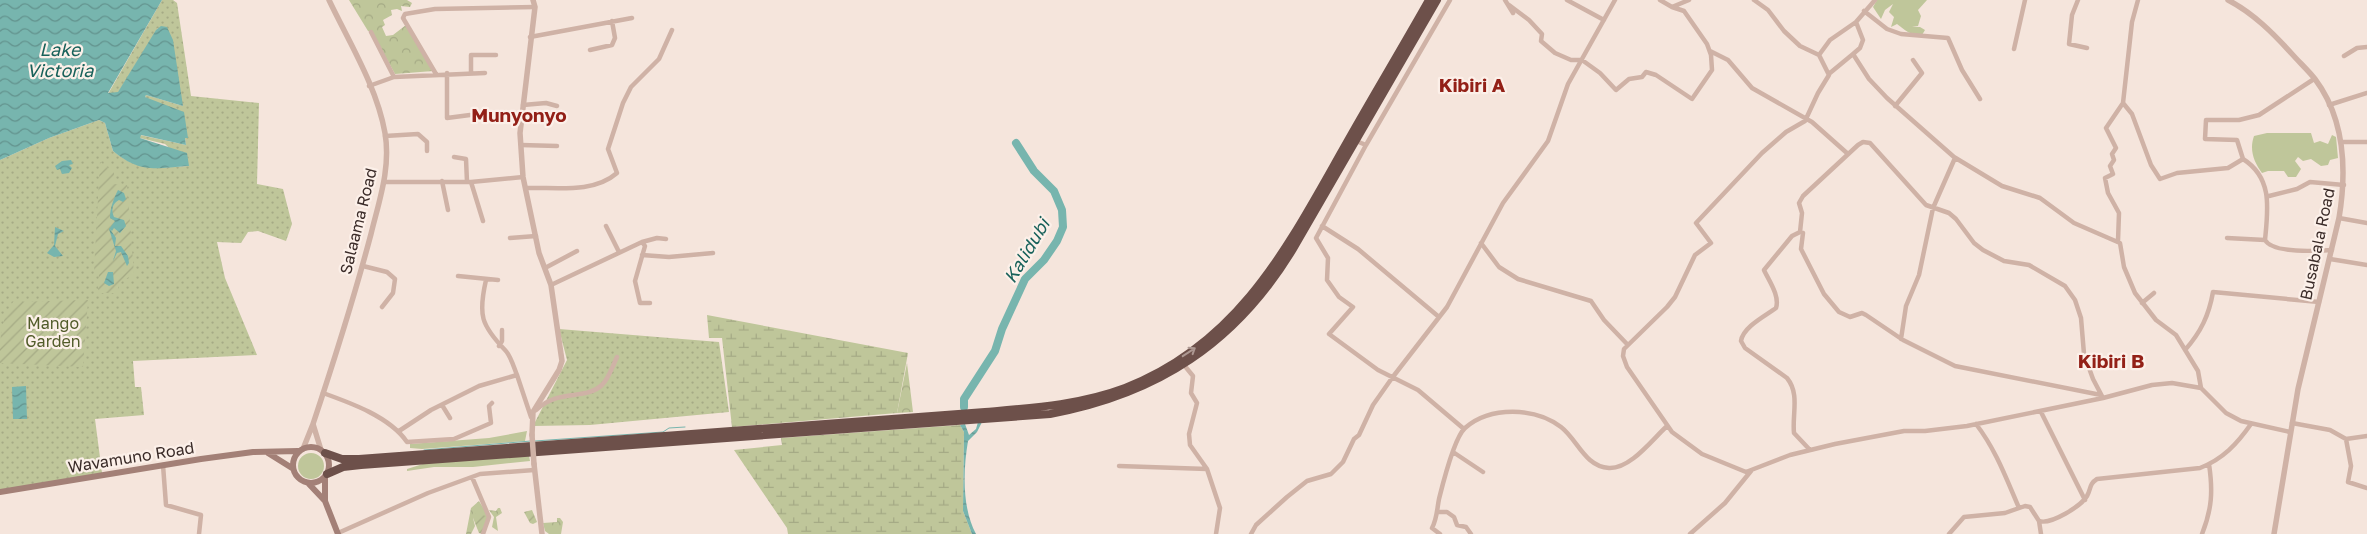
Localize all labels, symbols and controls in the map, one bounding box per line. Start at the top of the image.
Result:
water label: Lake Victoria [27,38,94,81]
district label: Kibiri A [1439,73,1506,96]
district label: Munyonyo [471,103,567,126]
street label: Salaama Road [335,166,381,276]
street label: Busabala Road [2295,186,2339,302]
water label: Kalidubi [998,213,1055,287]
park label: Mango Garden [25,313,81,351]
one-way arrow [1182,346,1196,356]
district label: Kibiri B [2078,349,2144,372]
street label: Wavamuno Road [66,437,196,477]

